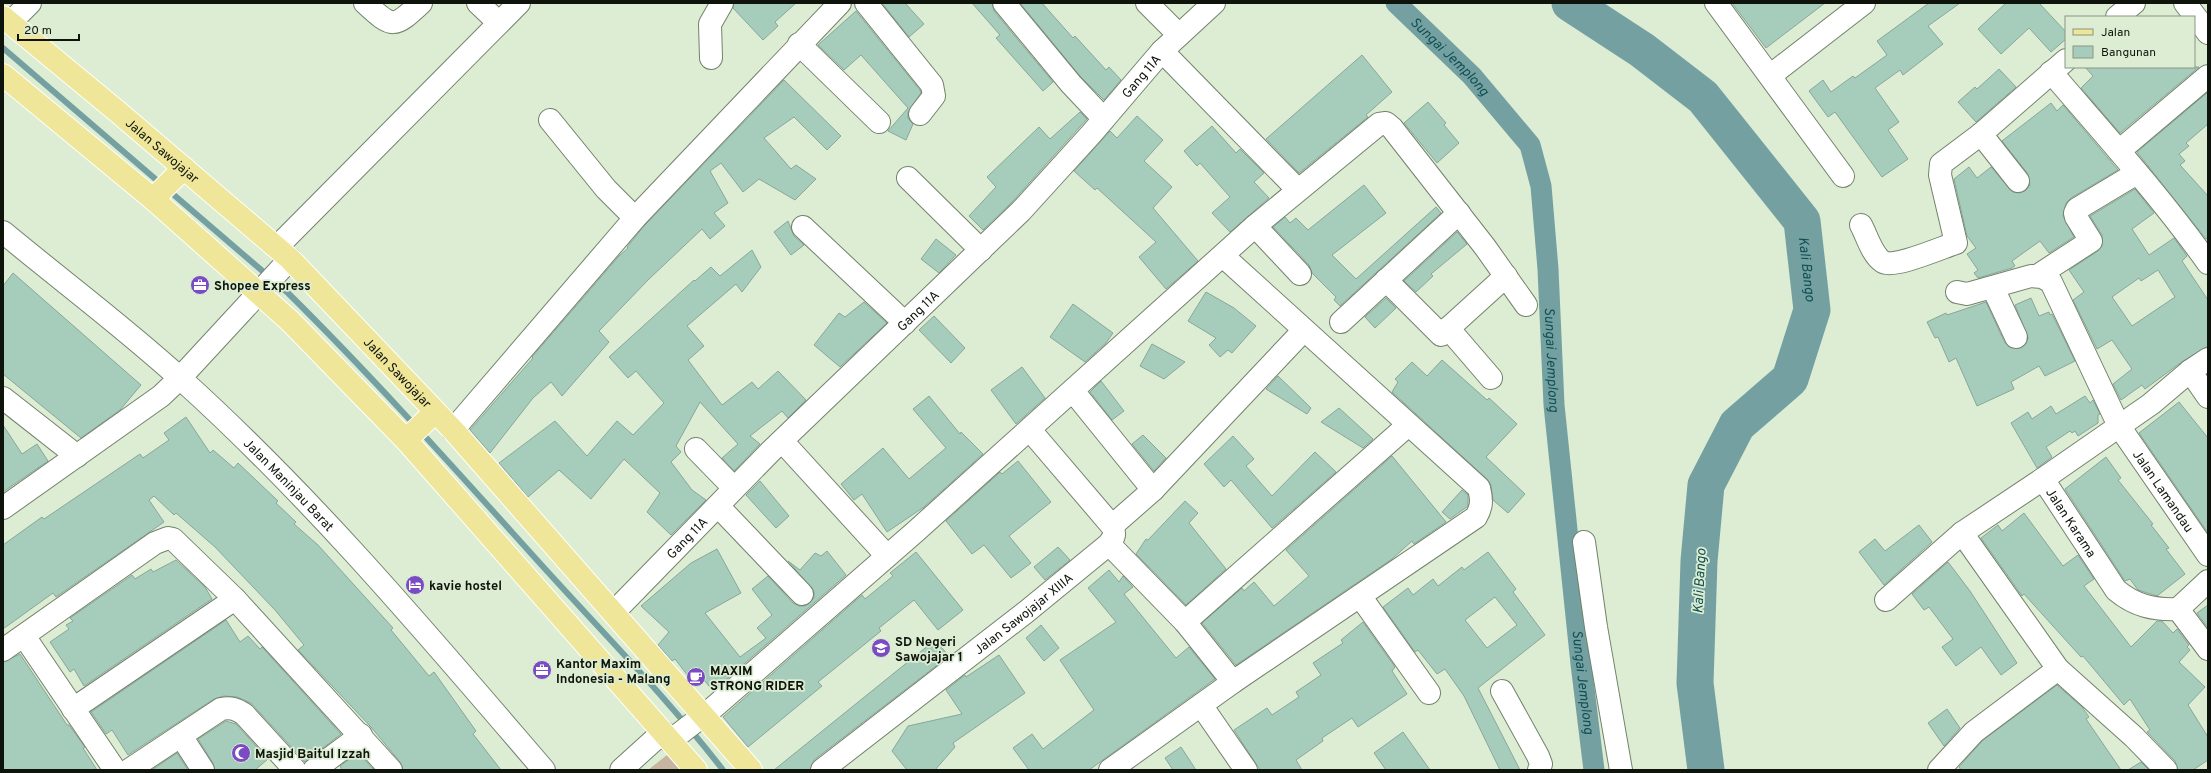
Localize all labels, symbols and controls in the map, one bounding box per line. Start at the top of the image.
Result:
water label: Sungai Jemplong [1406,14,1492,100]
scale bar [18,16,79,42]
legend [2065,16,2195,68]
text: 20 m [24,23,52,39]
text: Jalan [2101,25,2130,41]
text: Bangunan [2101,45,2156,61]
street label: Gang 11A [1119,52,1165,102]
street label: Jalan Sawojajar [121,116,201,188]
water label: Kali Bango [1794,236,1818,303]
office icon: Shopee Express [189,274,211,296]
place label: Shopee Express [214,279,311,295]
street label: Gang 11A [895,288,943,336]
water label: Sungai Jemplong [1540,307,1562,413]
street label: Jalan Sawojajar [359,335,434,412]
street label: Jalan Maninjau Barat [239,436,336,535]
street label: Jalan Lamandau [2128,448,2196,536]
street label: Jalan Karama [2041,486,2099,561]
street label: Gang 11A [664,515,712,563]
water label: Kali Bango [1690,548,1711,614]
street label: Jalan Sawojajar XIIIA [972,571,1077,659]
hotel icon: kavie hostel [404,574,426,596]
place label: kavie hostel [429,579,502,595]
water label: Sungai Jemplong [1568,629,1597,736]
place label: SD Negeri Sawojajar 1 [895,635,963,666]
school or university icon: SD Negeri Sawojajar 1 [870,637,892,659]
place label: Kantor Maxim Indonesia - Malang [556,657,671,688]
office icon: Kantor Maxim Indonesia - Malang [531,659,553,681]
place label: MAXIM STRONG RIDER [710,664,804,695]
cafe icon: MAXIM STRONG RIDER [685,666,707,688]
mosque icon: Masjid Baitul Izzah [230,742,252,764]
place label: Masjid Baitul Izzah [255,747,370,763]

